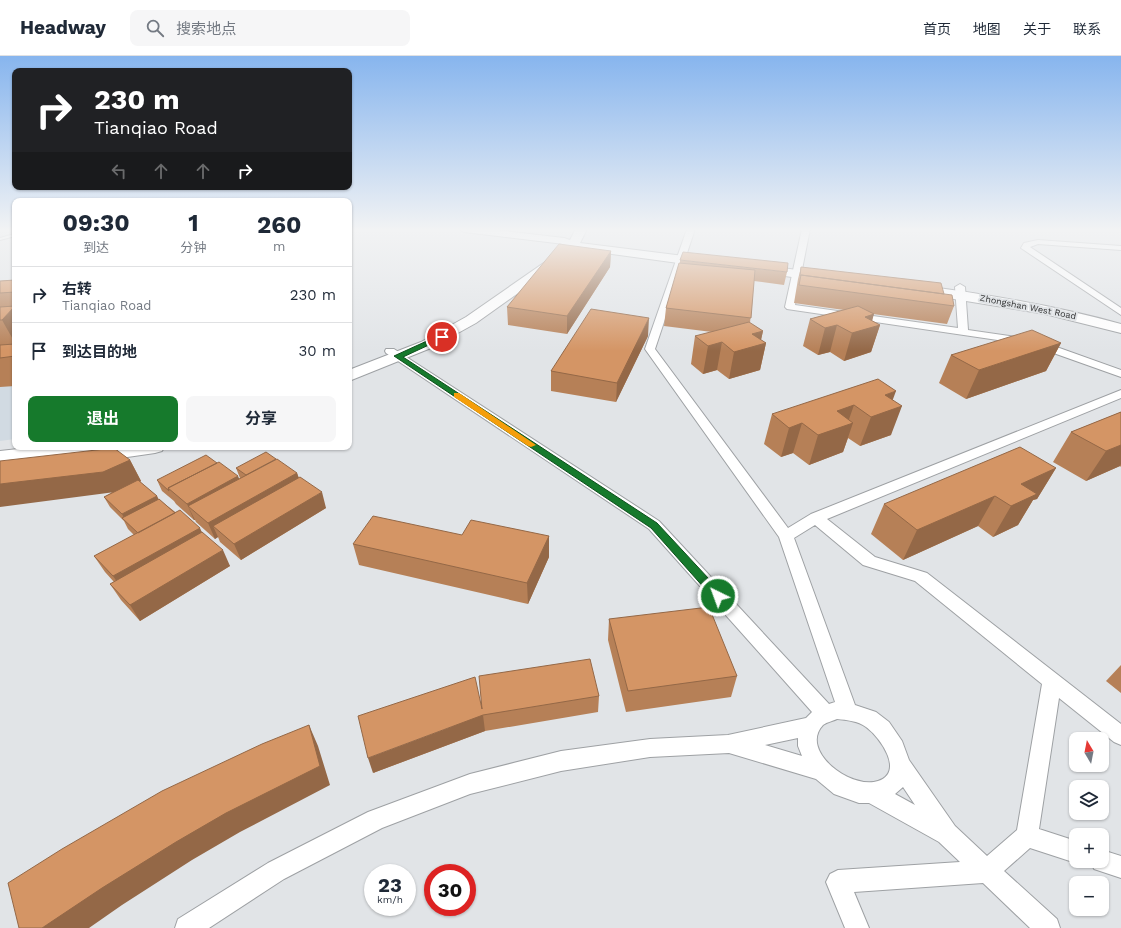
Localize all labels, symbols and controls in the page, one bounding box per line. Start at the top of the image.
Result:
search box [130,10,410,46]
text: Headway [20,16,106,39]
icon: search [144,17,166,39]
text: 搜索地点 [176,20,236,38]
text: 首页 [923,21,951,37]
text: 地图 [973,21,1001,37]
text: 关于 [1023,21,1051,37]
text: 联系 [1073,21,1101,37]
text: 230 m [94,83,180,116]
icon: right [28,84,80,136]
text: Tianqiao Road [94,117,218,138]
icon: left [108,160,130,182]
icon: ahead [150,160,172,182]
icon: ahead [192,160,214,182]
icon: right [234,160,256,182]
text: 09:30 [63,209,130,237]
text: 1 [188,209,199,237]
text: 260 [257,211,301,239]
text: m [273,239,285,254]
text: 到达 [83,240,109,255]
text: 分钟 [180,240,206,255]
text: 右转 [62,280,92,298]
icon: right [28,284,50,306]
text: 230 m [290,286,336,304]
street label: Zhongshan West Road [979,293,1077,321]
text: Tianqiao Road [62,298,151,313]
pin [425,320,459,354]
icon: arrive [431,326,453,348]
icon: arrive [28,340,50,362]
text: 30 m [299,342,336,360]
text: 到达目的地 [62,343,137,361]
button: 退出 [28,396,178,442]
button: 分享 [186,396,336,442]
position arrow [697,575,739,617]
north arrow [1069,732,1109,772]
map controls [1069,732,1109,916]
button: layers [1069,780,1109,820]
button: + [1069,828,1109,868]
speed limit sign: 30 [424,864,476,916]
text: 23 [378,873,402,897]
button: − [1069,876,1109,916]
text: km/h [377,894,403,905]

